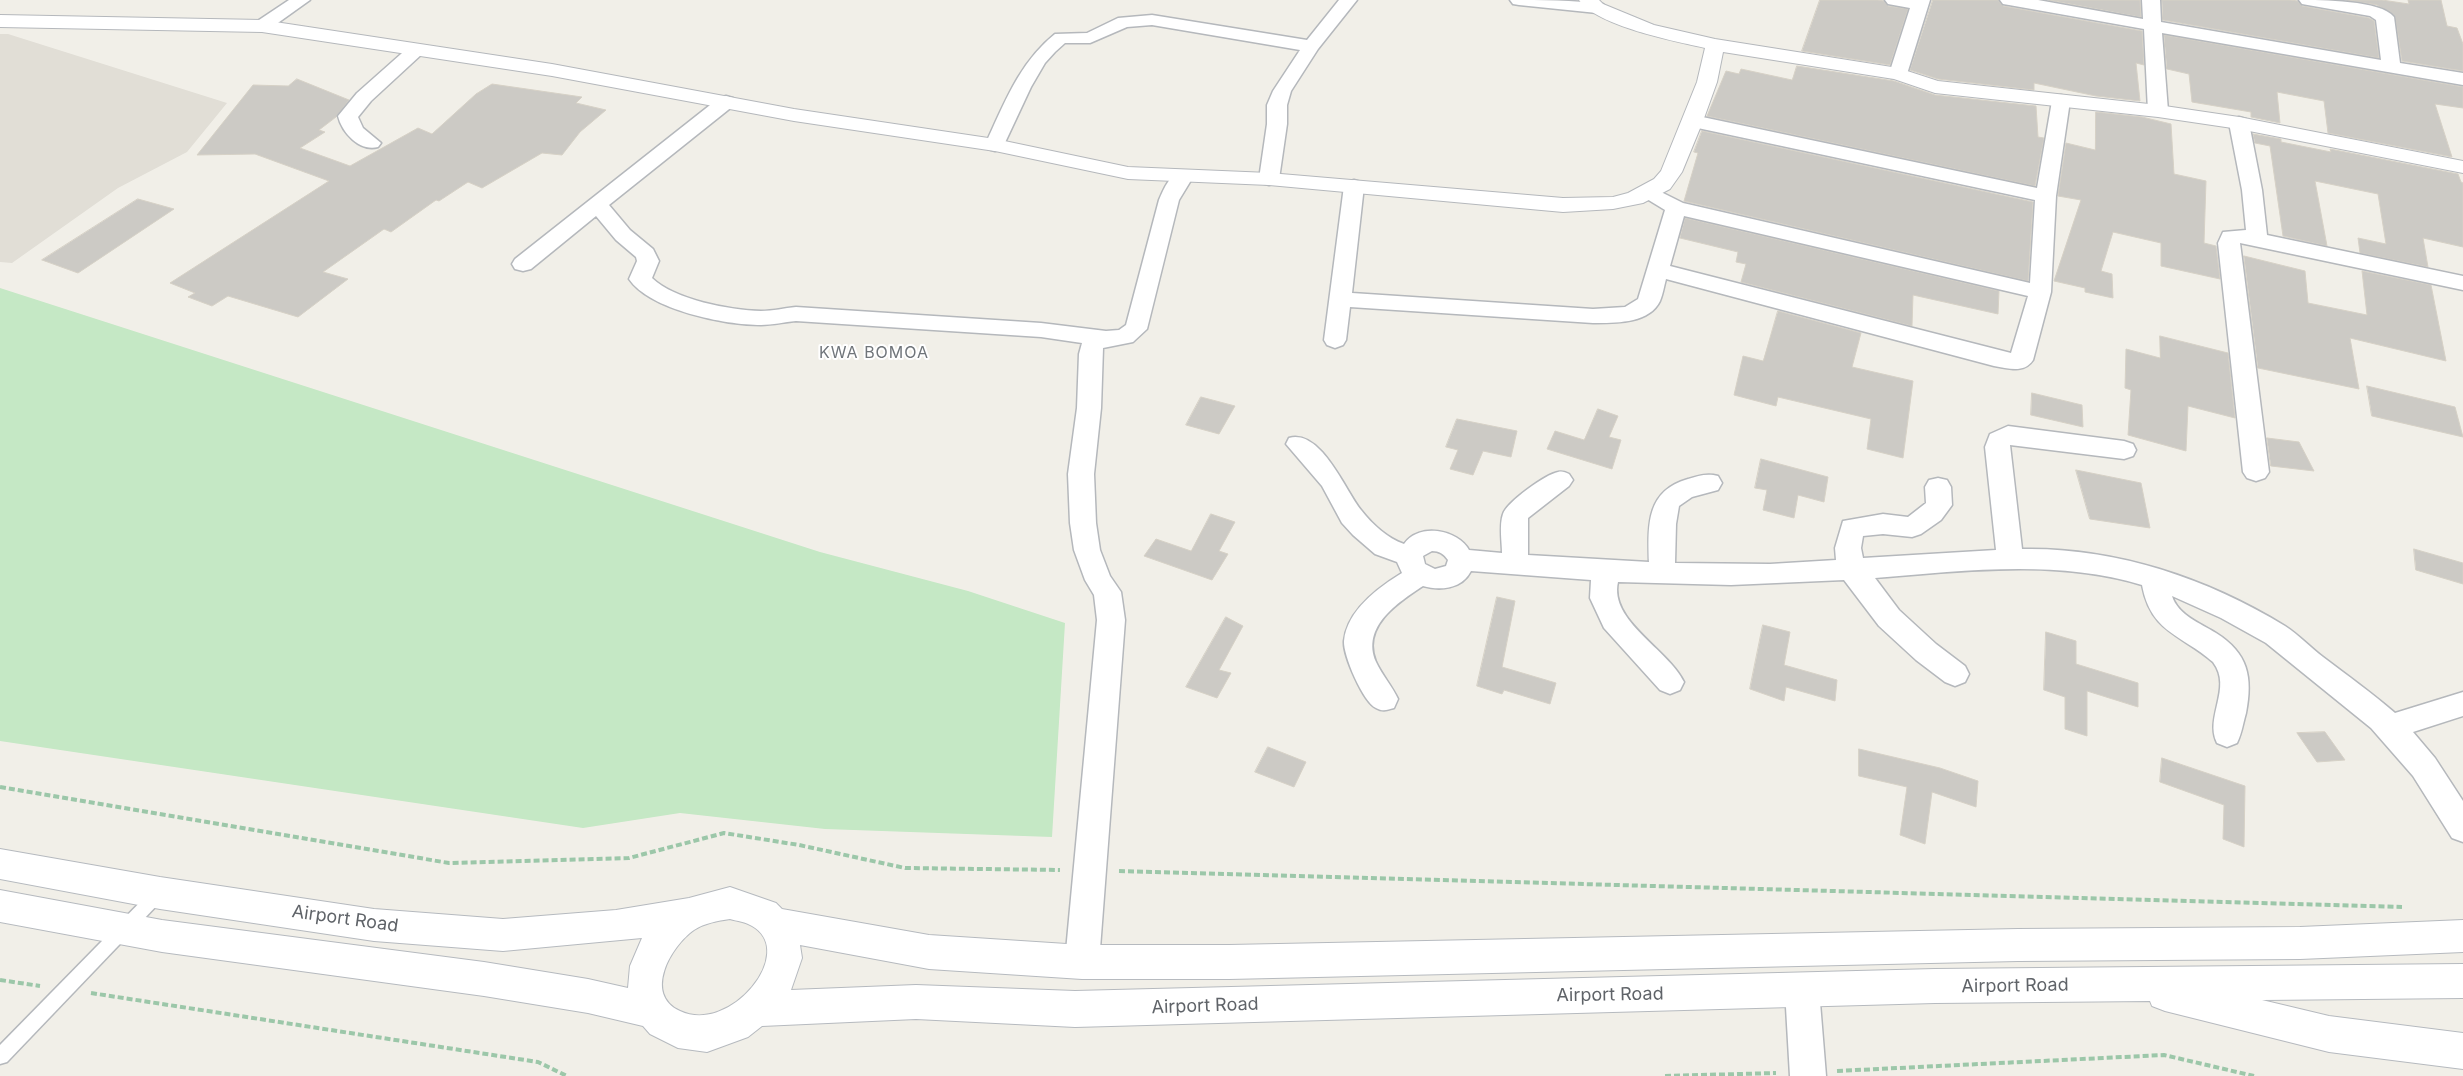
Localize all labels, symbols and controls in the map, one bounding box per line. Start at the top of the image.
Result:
district label: KWA BOMOA [818,343,930,363]
street label: Airport Road [290,901,400,937]
street label: Airport Road [1961,974,2069,998]
street label: Airport Road [1556,983,1664,1007]
street label: Airport Road [1151,993,1259,1019]

